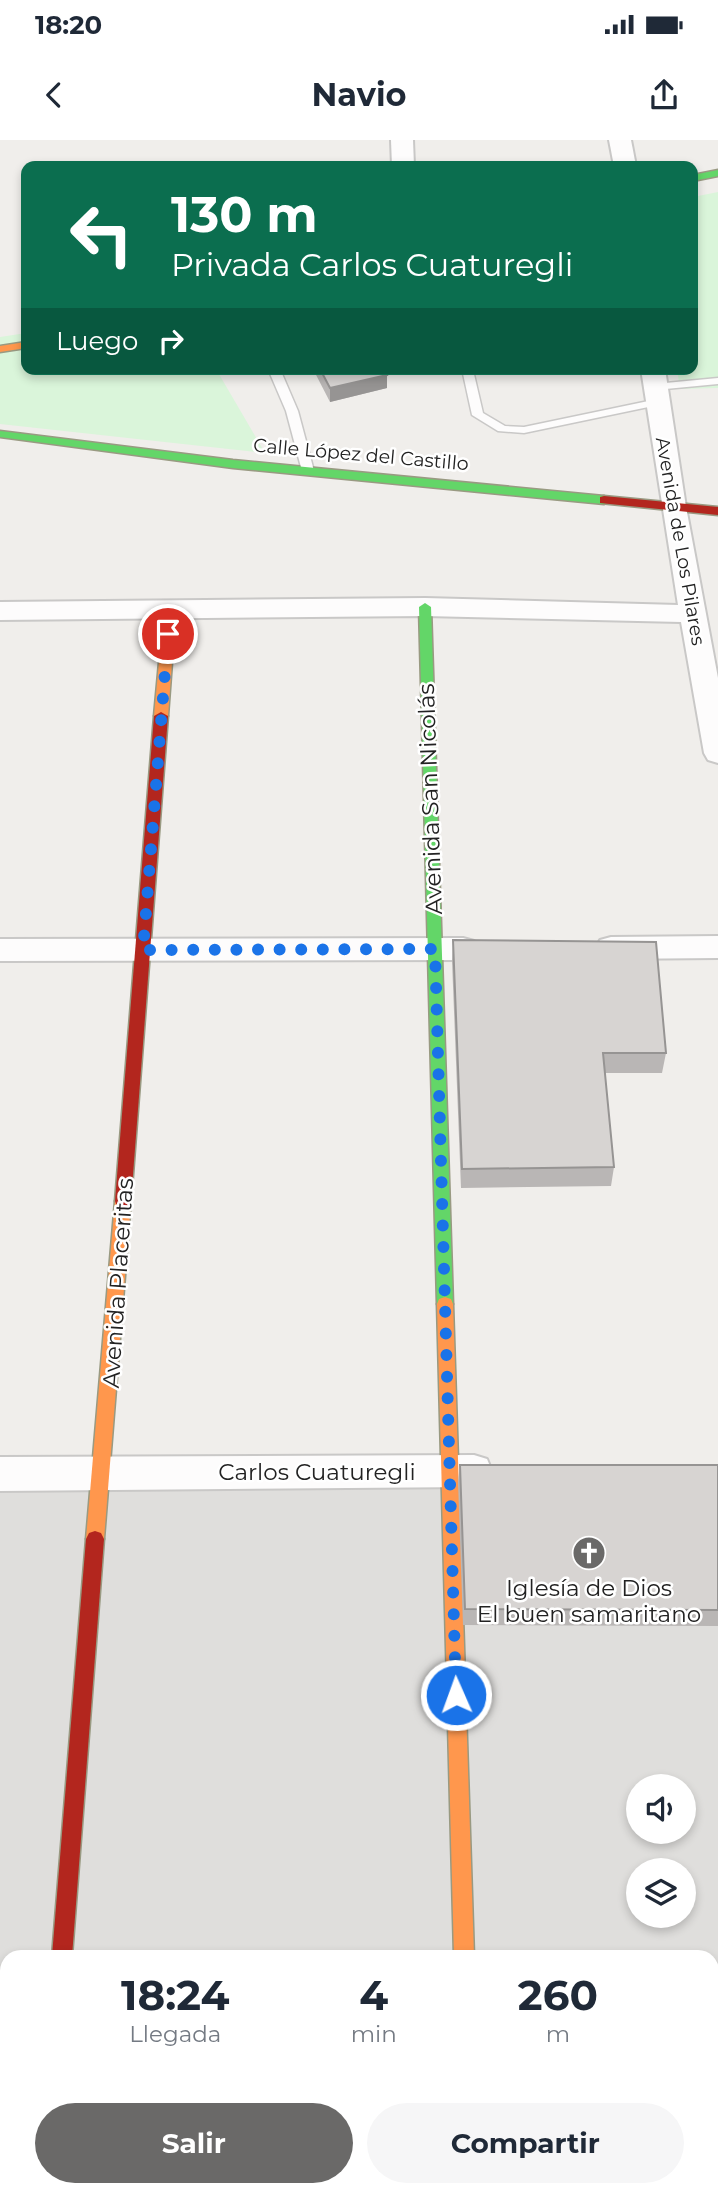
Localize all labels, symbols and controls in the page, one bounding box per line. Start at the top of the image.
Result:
text: 18:20 [35,9,102,41]
text: Navio [311,75,407,114]
icon: back [35,76,73,114]
icon: share [645,76,683,114]
text: 130 m [171,185,318,244]
icon: left [56,189,147,280]
text: Privada Carlos Cuaturegli [171,245,573,284]
icon: right [152,322,190,360]
text: Luego [56,325,138,357]
street label: Calle López del Castillo [252,434,470,475]
street label: Avenida de Los Pilares [651,435,710,647]
pin [138,604,198,664]
icon: arrive [149,615,187,653]
street label: Avenida San Nicolás [412,683,448,915]
street label: Avenida Placeritas [97,1177,139,1389]
street label: Carlos Cuaturegli [218,1458,416,1486]
church icon: Iglesía de Dios El buen samaritano [570,1534,608,1572]
place label: Iglesía de Dios El buen samaritano [477,1574,701,1628]
position arrow [419,1658,493,1732]
map controls [626,1774,696,1928]
button: sound [626,1774,696,1844]
button: layers [626,1858,696,1928]
text: 18:24 [121,1969,230,2021]
text: 4 [359,1969,388,2021]
text: 260 [518,1969,598,2021]
text: Llegada [129,2020,221,2048]
text: min [351,2020,397,2048]
text: m [546,2020,570,2048]
button: Salir [35,2103,353,2183]
button: Compartir [367,2103,684,2183]

